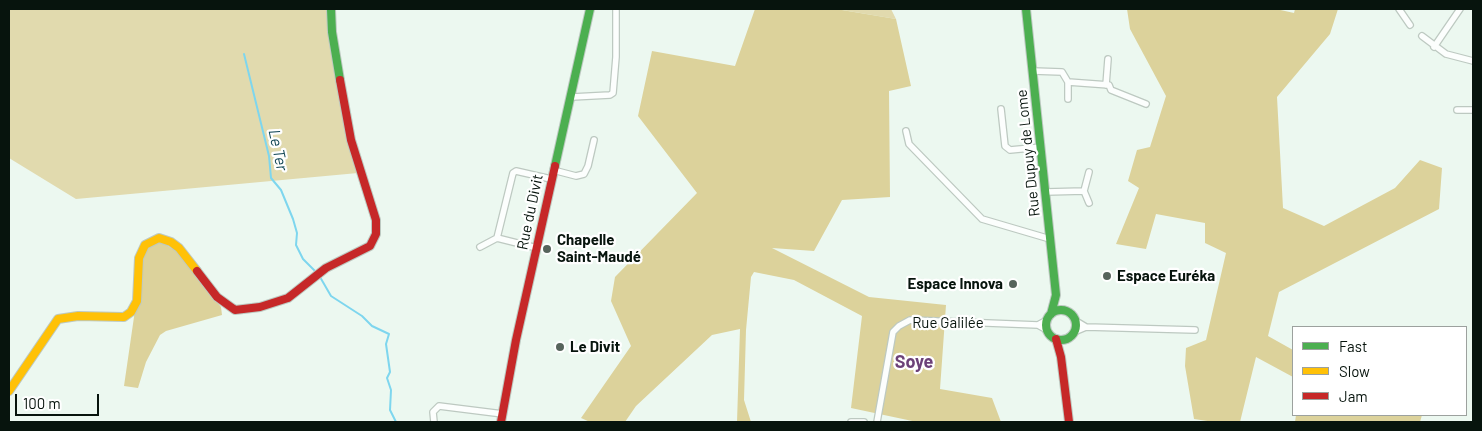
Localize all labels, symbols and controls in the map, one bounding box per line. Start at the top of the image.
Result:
street label: Rue Dupuy de Lome [1012,89,1044,217]
water label: Le Ter [264,128,292,172]
street label: Rue du Divit [513,172,547,252]
place label: Chapelle Saint-Maudé [557,231,641,266]
marker: Chapelle Saint-Maudé [541,243,553,255]
place label: Espace Euréka [1117,267,1215,285]
marker: Espace Euréka [1101,270,1113,282]
place label: Espace Innova [908,275,1003,293]
marker: Espace Innova [1007,278,1019,290]
street label: Rue Galilée [912,314,984,332]
legend [1292,326,1467,416]
text: Fast [1339,337,1367,355]
place label: Le Divit [570,338,620,356]
marker: Le Divit [554,341,566,353]
district label: Soye [895,351,933,373]
text: Slow [1339,362,1370,380]
scale bar [18,384,101,416]
text: Jam [1339,387,1368,405]
text: 100 m [23,394,61,412]

